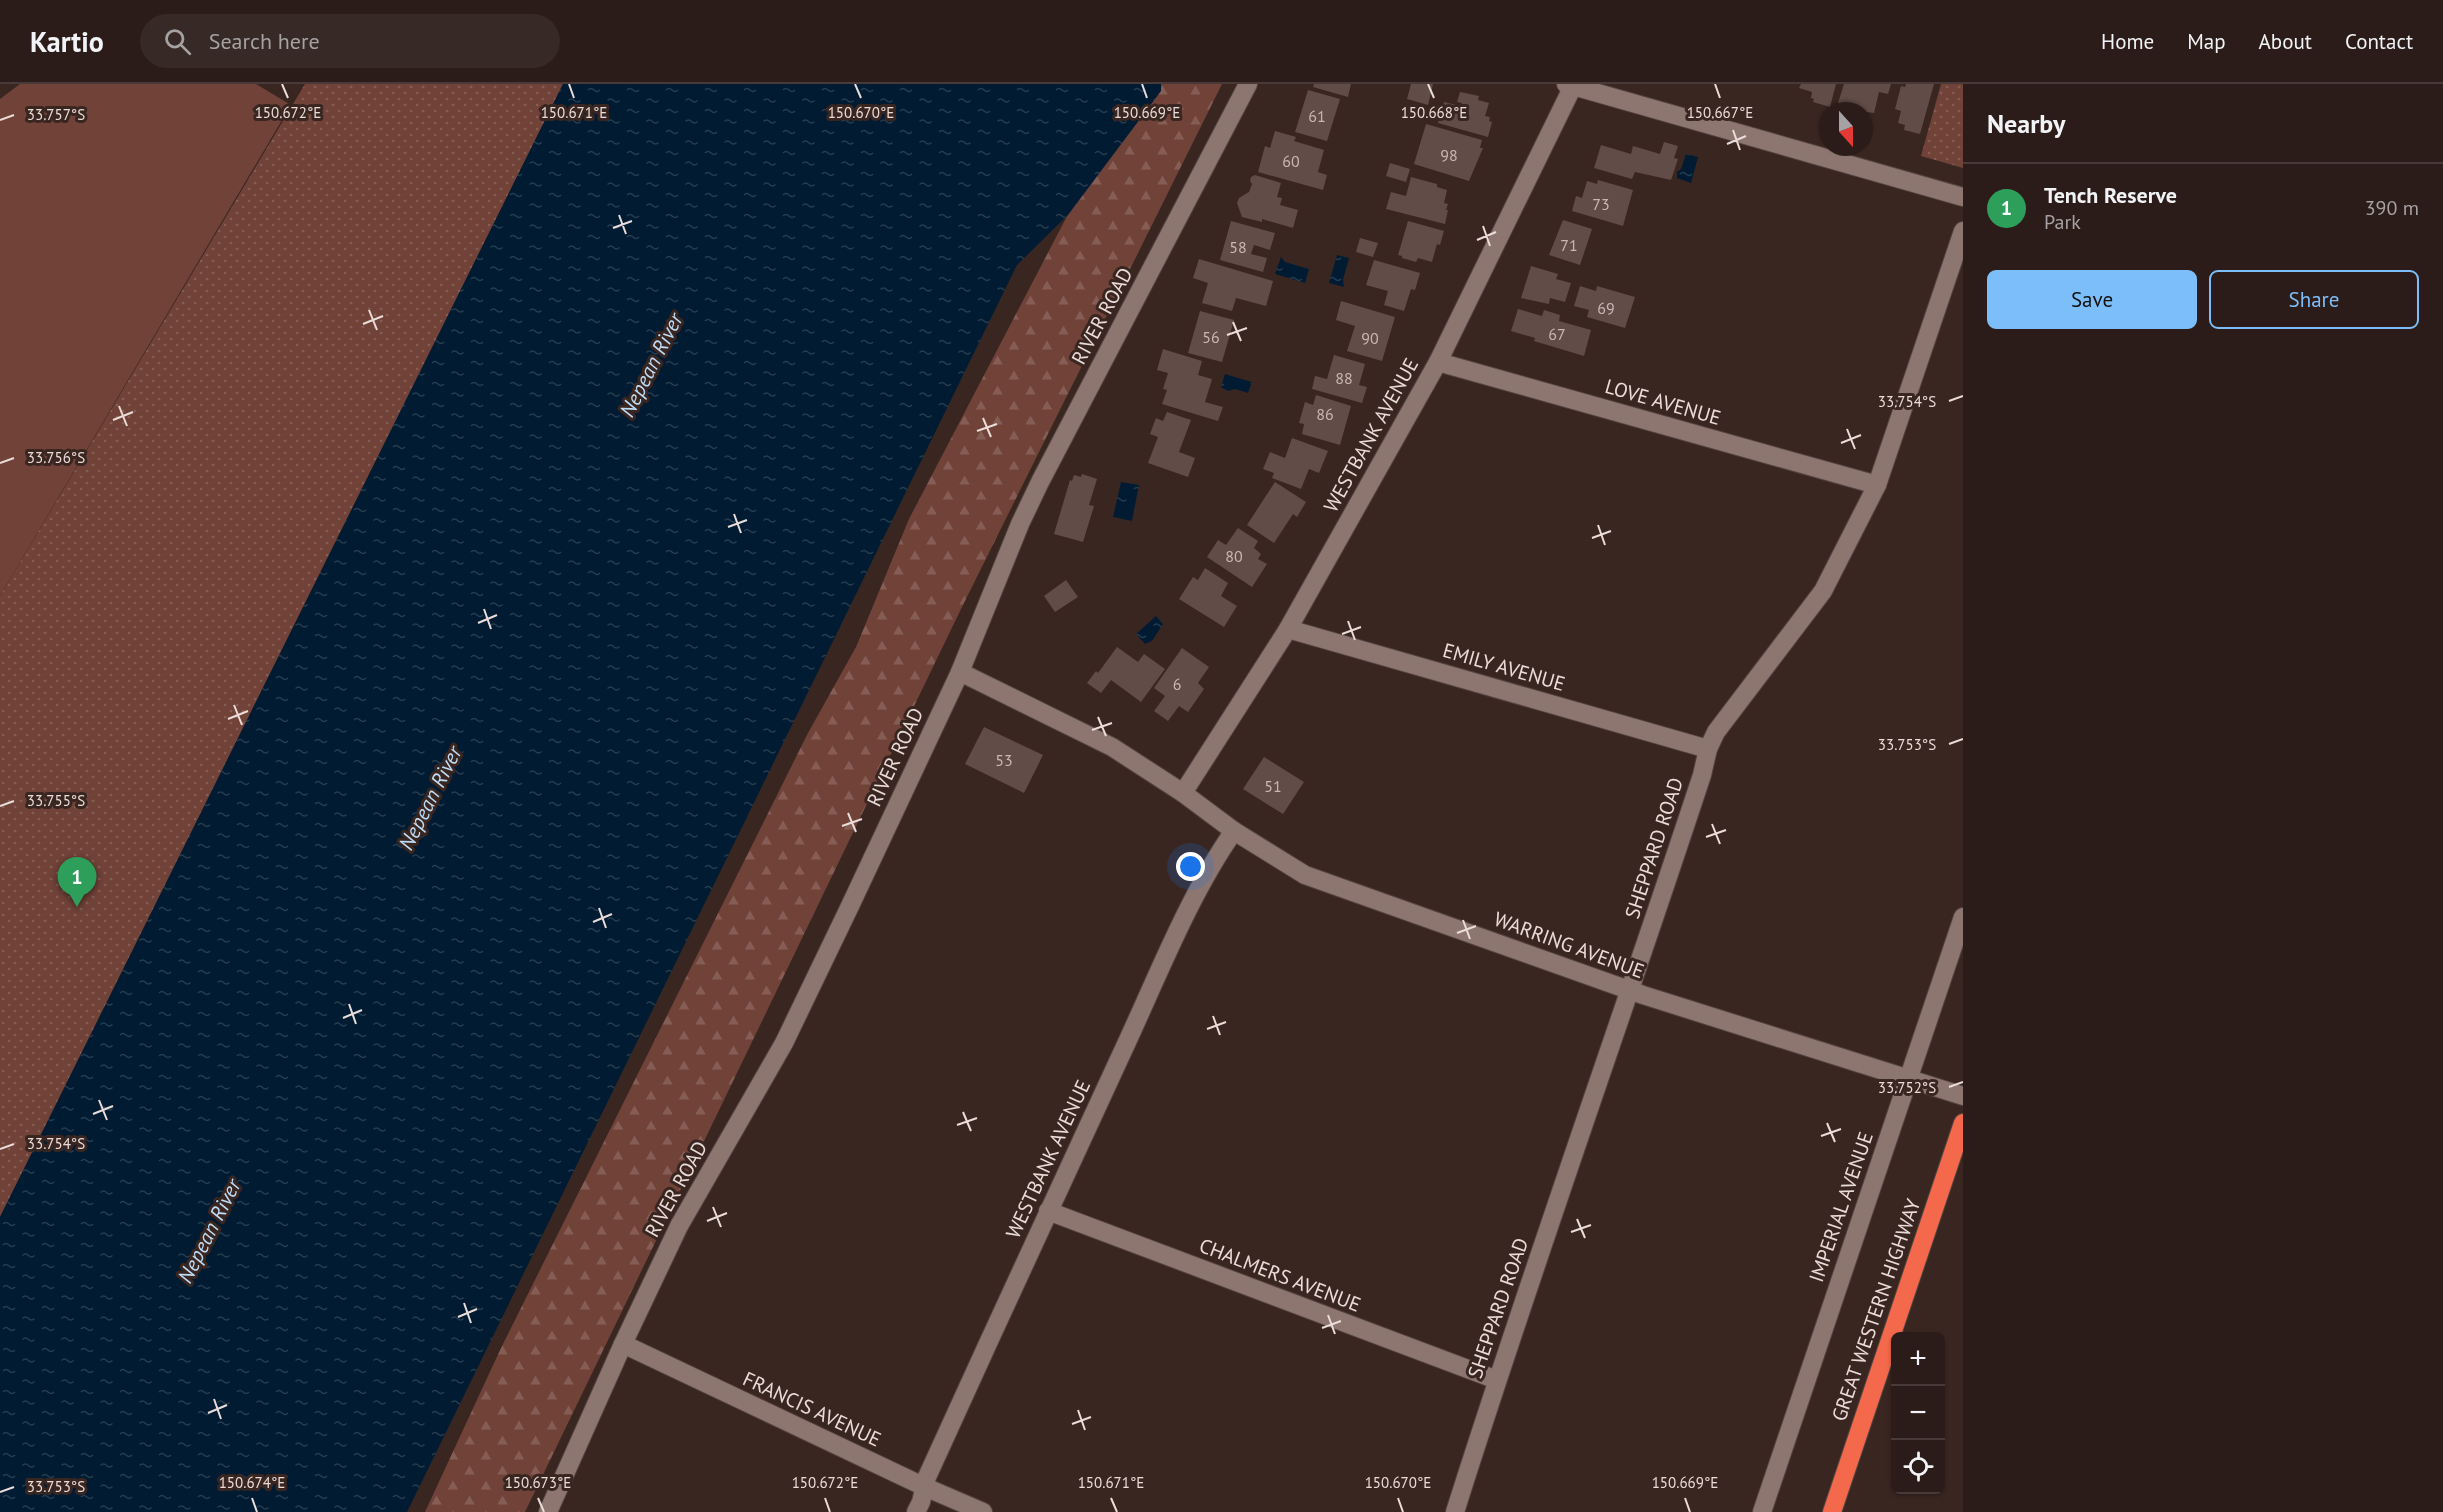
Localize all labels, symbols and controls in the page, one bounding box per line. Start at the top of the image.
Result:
search box [140,14,560,68]
text: Kartio [30,23,104,60]
icon: search [161,25,194,58]
text: Search here [209,27,320,55]
text: Home [2101,28,2154,55]
text: Map [2187,28,2226,55]
text: About [2259,28,2312,55]
text: Contact [2345,28,2413,55]
north arrow [1819,102,1873,156]
text: 150.672°E [255,103,321,122]
text: 150.671°E [541,103,607,122]
text: 150.670°E [828,103,894,122]
text: 150.669°E [1114,103,1180,122]
text: 150.668°E [1401,103,1467,122]
text: 150.667°E [1687,103,1753,122]
text: 33.757°S [27,105,85,124]
house number: 61 [1308,106,1326,126]
text: Nearby [1987,107,2065,140]
house number: 98 [1440,145,1458,165]
house number: 60 [1282,151,1300,171]
text: Tench Reserve [2044,181,2177,209]
house number: 73 [1592,194,1610,214]
text: 1 [2001,195,2012,221]
text: 390 m [2365,195,2419,221]
text: Park [2044,209,2081,235]
house number: 71 [1560,235,1578,255]
house number: 58 [1229,237,1247,257]
street label: RIVER ROAD [1066,263,1138,369]
button: Save [1987,270,2197,329]
button: Share [2209,270,2419,329]
house number: 69 [1597,298,1615,318]
water label: Nepean River [613,307,690,421]
house number: 67 [1548,324,1566,344]
house number: 56 [1202,327,1220,347]
house number: 90 [1361,328,1379,348]
street label: WESTBANK AVENUE [1318,353,1424,517]
house number: 88 [1335,368,1353,388]
street label: LOVE AVENUE [1602,373,1724,431]
text: 33.754°S [1878,392,1936,411]
house number: 86 [1316,404,1334,424]
text: 33.756°S [27,448,85,467]
house number: 80 [1225,546,1243,566]
street label: EMILY AVENUE [1440,637,1568,697]
house number: 6 [1173,674,1181,694]
street label: RIVER ROAD [861,703,929,811]
text: 33.753°S [1878,735,1936,754]
water label: Nepean River [392,740,469,854]
house number: 53 [995,750,1013,770]
street label: SHEPPARD ROAD [1619,774,1689,922]
house number: 51 [1264,776,1282,796]
text: 33.755°S [27,791,85,810]
your location [1176,852,1205,881]
pin: 1 [58,858,97,907]
street label: WARRING AVENUE [1490,906,1648,984]
street label: WESTBANK AVENUE [1000,1075,1096,1243]
text: 33.752°S [1878,1078,1936,1097]
street label: IMPERIAL AVENUE [1803,1128,1879,1286]
text: 33.754°S [27,1134,85,1153]
street label: RIVER ROAD [639,1136,713,1242]
water label: Nepean River [171,1173,248,1287]
street label: GREAT WESTERN HIGHWAY [1826,1195,1927,1425]
street label: CHALMERS AVENUE [1196,1232,1364,1318]
street label: SHEPPARD ROAD [1462,1234,1534,1382]
map controls [1891,1332,1945,1494]
button: + [1891,1332,1945,1386]
street label: FRANCIS AVENUE [739,1366,885,1452]
button: − [1891,1386,1945,1440]
button: locate [1891,1440,1945,1494]
text: 150.674°E [219,1473,285,1492]
text: 150.673°E [505,1473,571,1492]
text: 150.672°E [792,1473,858,1492]
text: 150.671°E [1078,1473,1144,1492]
text: 150.670°E [1365,1473,1431,1492]
text: 150.669°E [1652,1473,1718,1492]
text: 33.753°S [27,1477,85,1496]

